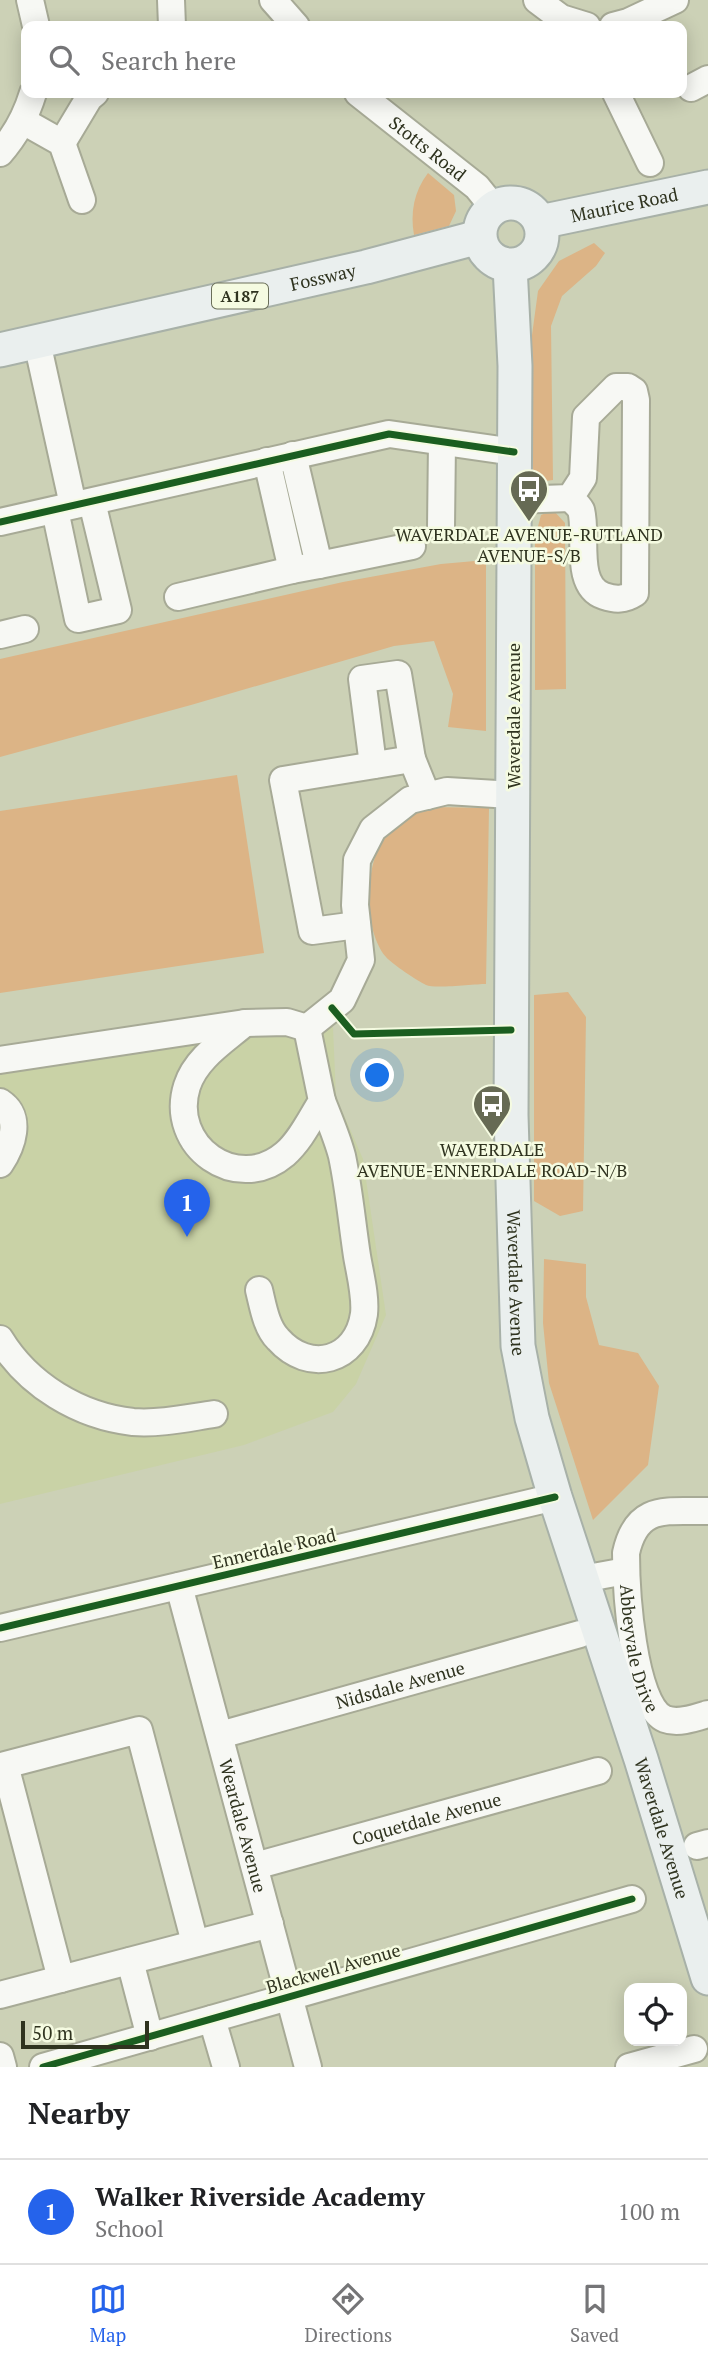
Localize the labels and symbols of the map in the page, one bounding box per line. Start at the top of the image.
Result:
street label: Stotts Road [384,110,471,186]
street label: Maurice Road [568,182,680,227]
street label: Fossway [288,258,359,296]
road number: A187 [212,284,268,308]
bus stop icon: WAVERDALE AVENUE-RUTLAND AVENUE-S/B [508,468,550,523]
place label: WAVERDALE AVENUE-RUTLAND AVENUE-S/B [395,522,663,567]
street label: Waverdale Avenue [501,643,525,789]
your location [360,1058,394,1092]
bus stop icon: WAVERDALE AVENUE-ENNERDALE ROAD-N/B [471,1083,513,1138]
place label: WAVERDALE AVENUE-ENNERDALE ROAD-N/B [357,1137,627,1182]
pin: 1 [164,1179,210,1237]
street label: Waverdale Avenue [502,1209,532,1358]
street label: Ennerdale Road [210,1522,338,1574]
street label: Abbeyvale Drive [615,1583,665,1717]
street label: Nidsdale Avenue [333,1655,467,1714]
street label: Waverdale Avenue [629,1755,695,1902]
street label: Weardale Avenue [214,1756,273,1895]
street label: Coquetdale Avenue [349,1786,504,1851]
street label: Blackwell Avenue [263,1937,403,1999]
scale bar [21,2018,149,2050]

